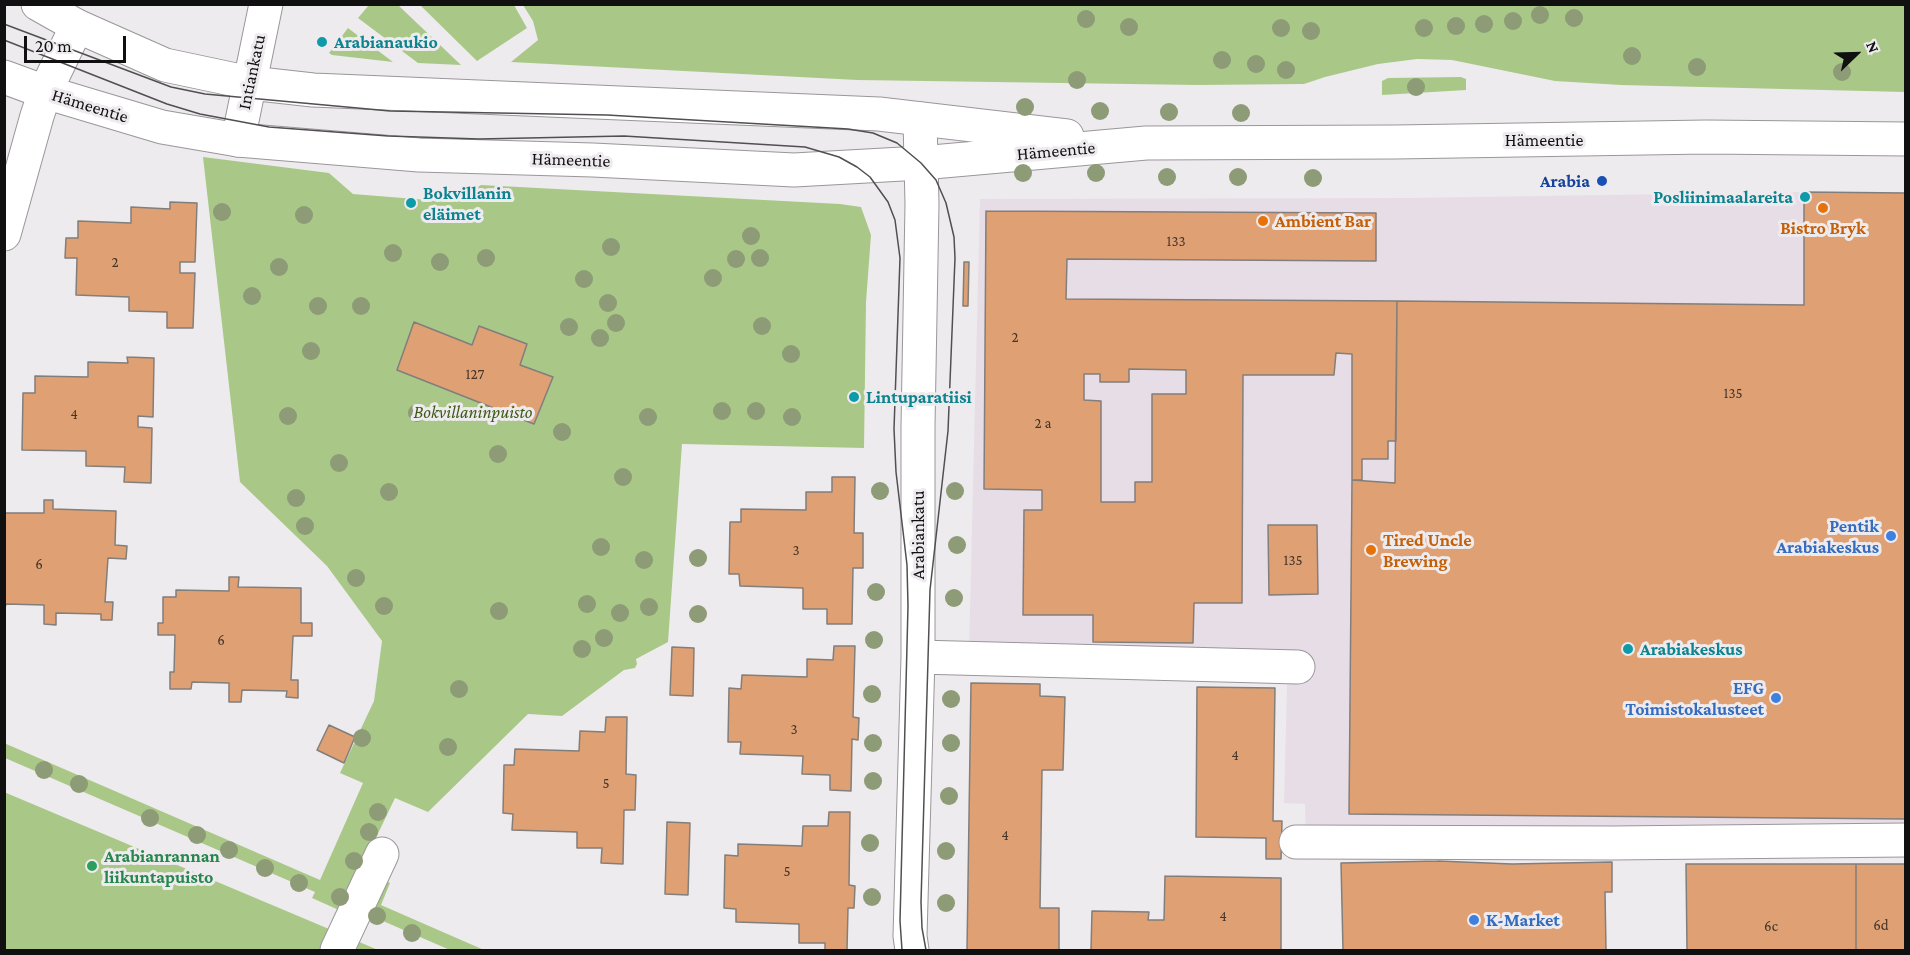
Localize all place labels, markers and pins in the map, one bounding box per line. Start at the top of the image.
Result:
place label: Arabianaukio [334,31,438,53]
marker: Arabianaukio [315,35,329,49]
place label: Arabia [1540,170,1590,192]
marker: Arabia [1595,174,1609,188]
place label: Bokvillanin eläimet [423,182,511,224]
place label: Posliinimaalareita [1653,186,1793,208]
marker: Posliinimaalareita [1798,190,1812,204]
marker: Bokvillanin eläimet [404,196,418,210]
marker: Bistro Bryk [1816,201,1830,215]
place label: Ambient Bar [1275,210,1371,232]
marker: Ambient Bar [1256,214,1270,228]
place label: Bistro Bryk [1780,217,1866,239]
place label: Lintuparatiisi [866,386,972,408]
marker: Lintuparatiisi [847,390,861,404]
place label: Pentik Arabiakeskus [1776,515,1879,558]
place label: Tired Uncle Brewing [1383,529,1472,572]
marker: Pentik Arabiakeskus [1884,529,1898,543]
marker: Tired Uncle Brewing [1364,543,1378,557]
place label: Arabiakeskus [1640,638,1743,660]
marker: Arabiakeskus [1621,642,1635,656]
place label: EFG Toimistokalusteet [1625,677,1764,720]
marker: EFG Toimistokalusteet [1769,691,1783,705]
place label: Arabianrannan liikuntapuisto [104,845,220,888]
marker: Arabianrannan liikuntapuisto [85,859,99,873]
place label: K-Market [1486,909,1560,931]
marker: K-Market [1467,913,1481,927]

